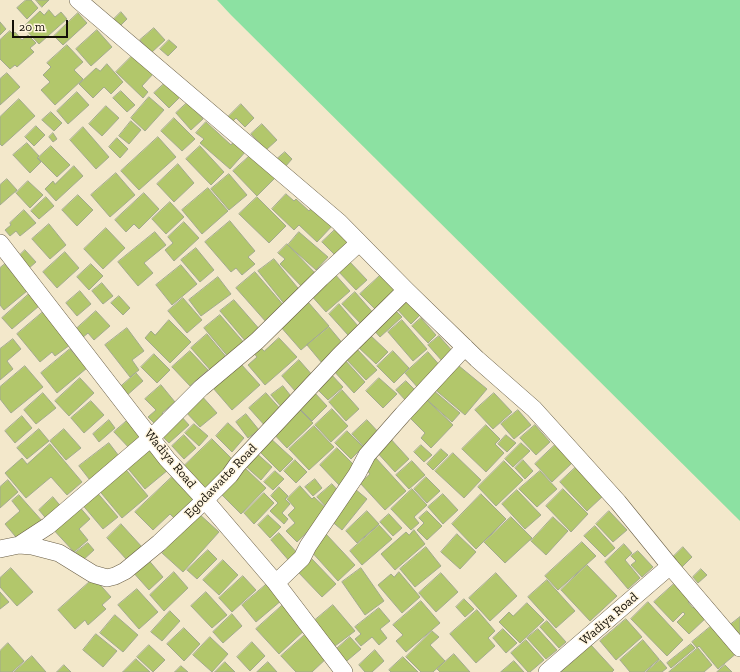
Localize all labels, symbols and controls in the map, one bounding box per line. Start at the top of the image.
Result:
scale bar [14,12,70,38]
text: 20 m [19,20,45,34]
street label: Wadiya Road [141,426,199,492]
street label: Egodawatte Road [182,441,260,521]
street label: Wadiya Road [577,589,641,649]

